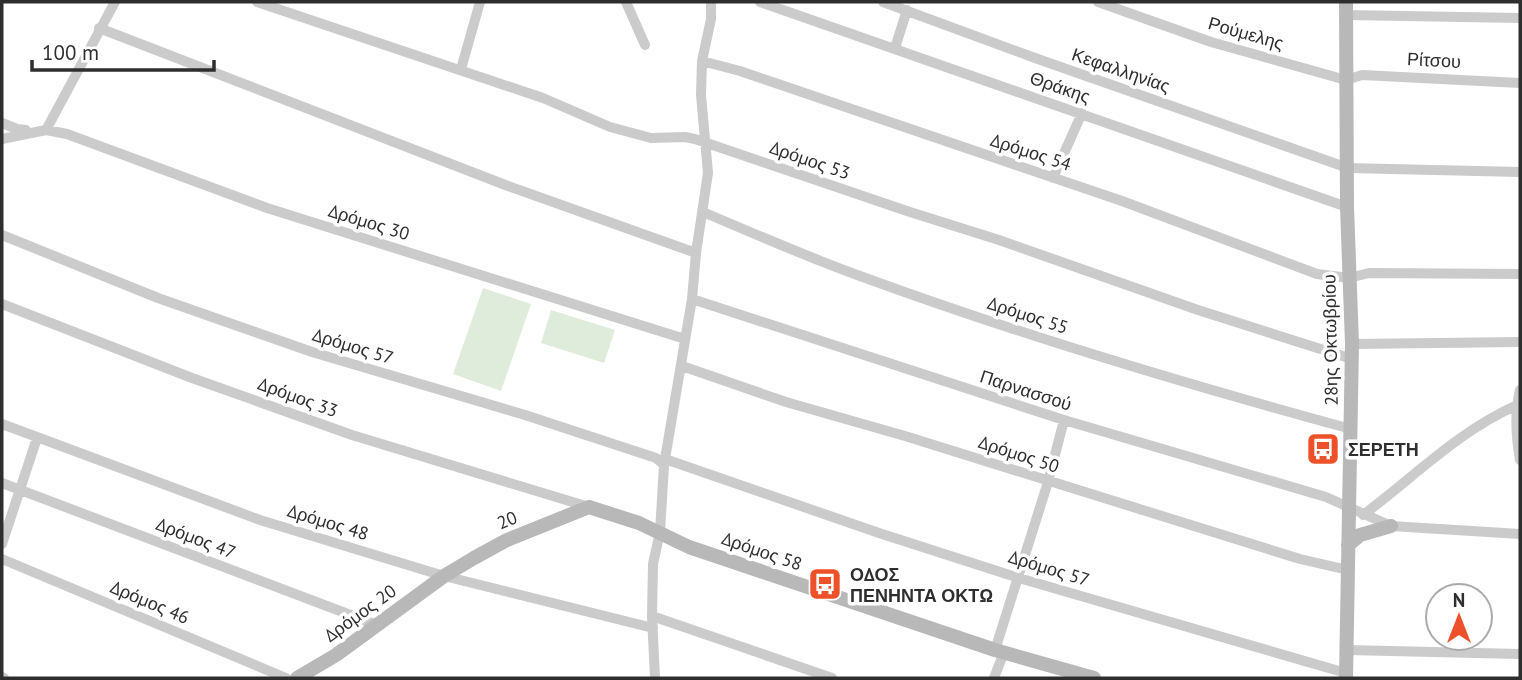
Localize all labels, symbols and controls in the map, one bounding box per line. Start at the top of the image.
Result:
street label: Ρούμελης [1206,11,1287,55]
scale bar [32,28,214,72]
text: 100 m [42,39,99,66]
street label: Κεφαλληνίας [1069,42,1173,98]
street label: Ρίτσου [1407,47,1461,73]
street label: Θράκης [1027,66,1094,108]
street label: Δρόμος 54 [988,128,1074,176]
street label: Δρόμος 53 [767,136,853,184]
street label: Δρόμος 30 [326,199,412,245]
street label: 28ης Οκτωβρίου [1317,274,1343,406]
street label: Δρόμος 55 [985,291,1071,339]
street label: Δρόμος 57 [310,323,396,369]
street label: Παρνασσού [977,364,1075,416]
street label: Δρόμος 33 [255,372,341,422]
street label: Δρόμος 50 [976,430,1062,478]
bus stop icon: ΣΕΡΕΤΗ [1304,430,1342,468]
place label: ΣΕΡΕΤΗ [1348,438,1419,461]
street label: Δρόμος 48 [285,499,371,545]
street label: 20 [493,506,521,534]
street label: Δρόμος 47 [153,512,239,564]
street label: Δρόμος 58 [719,527,805,575]
street label: Δρόμος 57 [1006,545,1092,591]
place label: ΟΔΟΣ ΠΕΝΗΝΤΑ ΟΚΤΩ [850,563,993,607]
bus stop icon: ΟΔΟΣ ΠΕΝΗΝΤΑ ΟΚΤΩ [806,565,844,603]
street label: Δρόμος 46 [107,575,193,629]
street label: Δρόμος 20 [319,579,401,647]
north arrow [1424,582,1494,652]
text: N [1453,588,1465,612]

